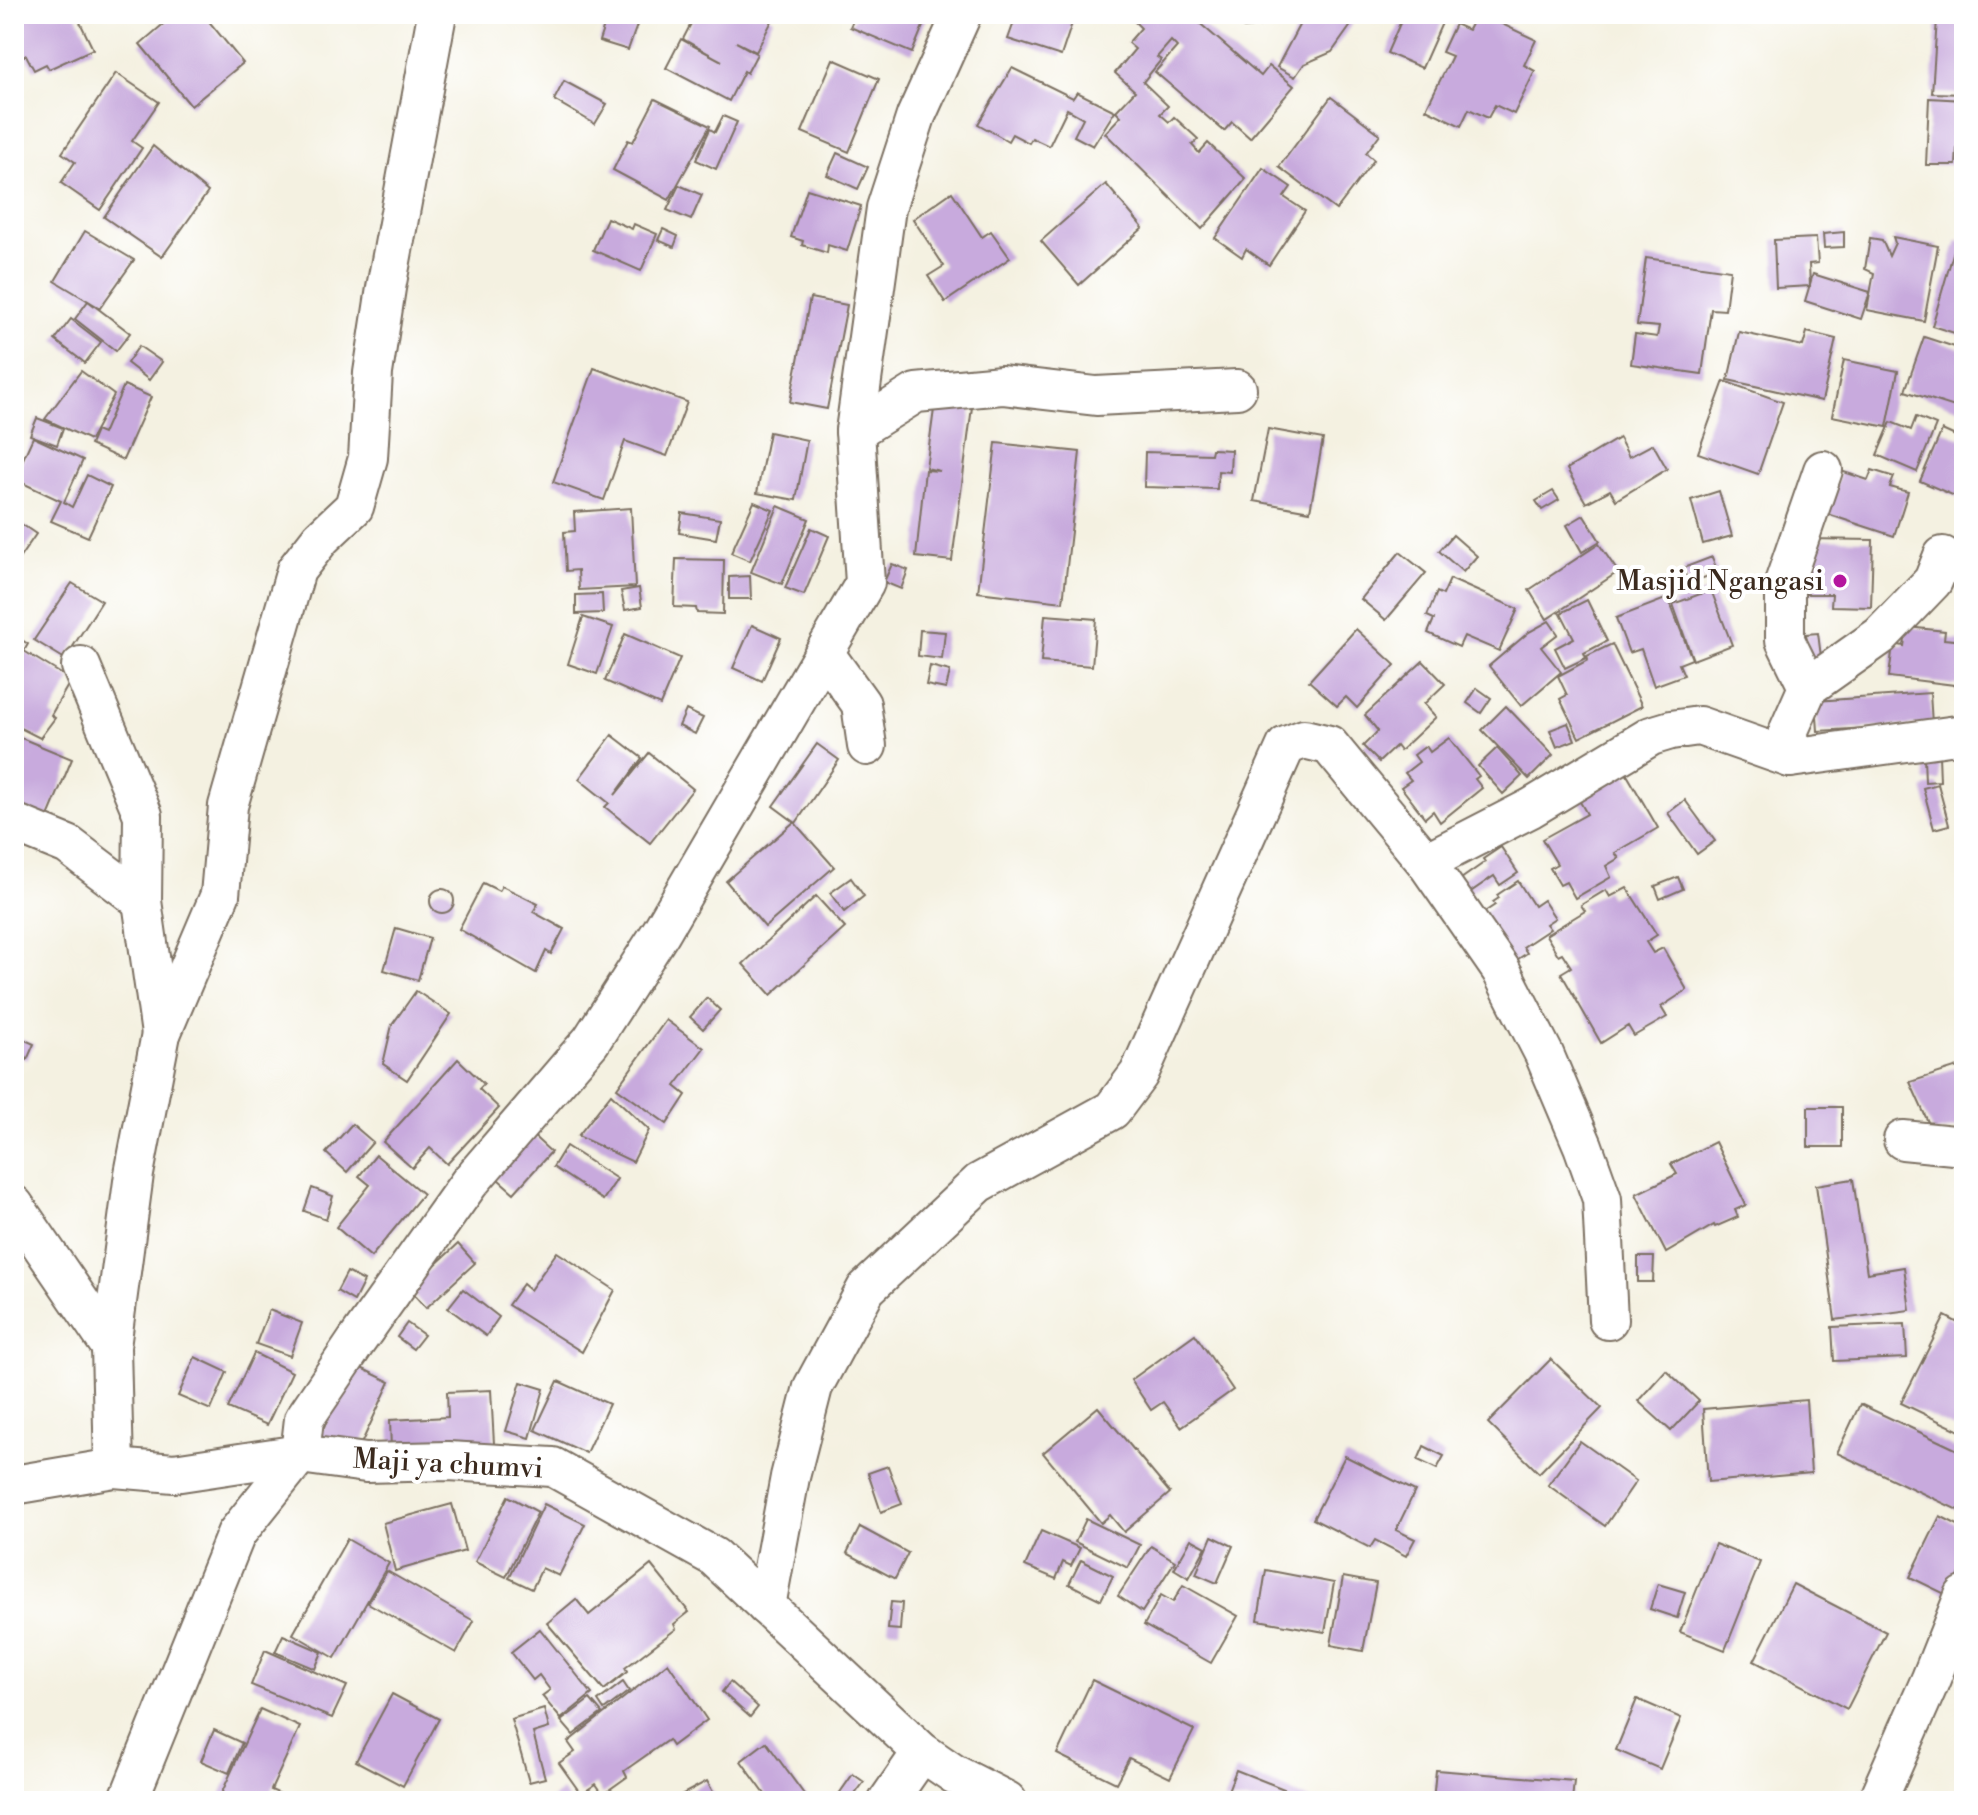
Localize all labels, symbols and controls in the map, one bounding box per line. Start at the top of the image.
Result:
place label: Masjid Ngangasi [1616,564,1824,599]
marker: Masjid Ngangasi [1831,572,1849,590]
street label: Maji ya chumvi [352,1442,544,1486]

